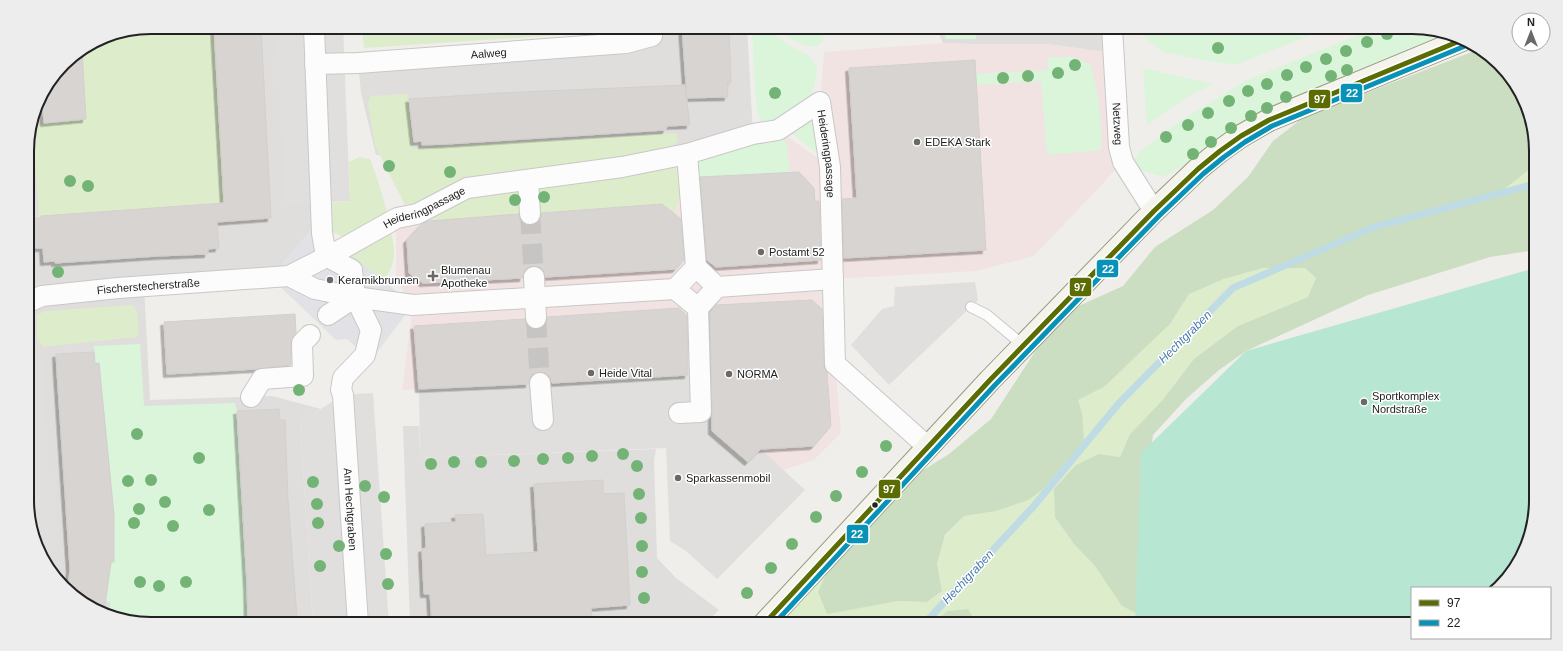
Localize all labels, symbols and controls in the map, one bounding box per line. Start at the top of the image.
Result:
north arrow [1511,12,1551,52]
text: N [1527,16,1535,28]
street label: Aalweg [470,46,507,61]
line badge: 22 [1340,83,1363,103]
text: 22 [1346,87,1358,99]
line badge: 97 [1308,89,1331,109]
text: 97 [1314,93,1326,105]
street label: Netzweg [1110,102,1125,146]
street label: Heideringpassage [815,109,837,198]
place label: EDEKA Stark [925,136,991,148]
marker: EDEKA Stark [912,137,922,147]
street label: Heideringpassage [381,184,467,231]
place label: Postamt 52 [769,246,825,258]
marker: Postamt 52 [756,247,766,257]
line badge: 22 [1096,259,1119,278]
text: 22 [1102,263,1114,275]
place label: Blumenau Apotheke [441,264,491,289]
marker: Blumenau Apotheke [428,271,438,281]
place label: Keramikbrunnen [338,274,419,286]
marker: Keramikbrunnen [325,275,335,285]
street label: Fischerstecherstraße [96,276,200,296]
line badge: 97 [1069,277,1092,297]
text: 97 [1074,281,1086,293]
water label: Hechtgraben [1156,308,1214,366]
place label: Heide Vital [599,367,652,379]
marker: Heide Vital [586,368,596,378]
place label: NORMA [737,368,779,380]
marker: NORMA [724,369,734,379]
place label: Sportkomplex Nordstraße [1372,390,1440,415]
marker: Sportkomplex Nordstraße [1359,397,1369,407]
street label: Am Hechtgraben [342,468,359,551]
place label: Sparkassenmobil [686,472,770,484]
marker: Sparkassenmobil [673,473,683,483]
line badge: 97 [878,479,901,499]
text: 97 [883,483,895,495]
unlabelled marker [870,500,880,510]
line badge: 22 [846,524,869,544]
text: 22 [851,528,863,540]
water label: Hechtgraben [939,547,997,607]
legend [1411,587,1551,639]
text: 97 [1447,596,1461,610]
text: 22 [1447,616,1461,630]

